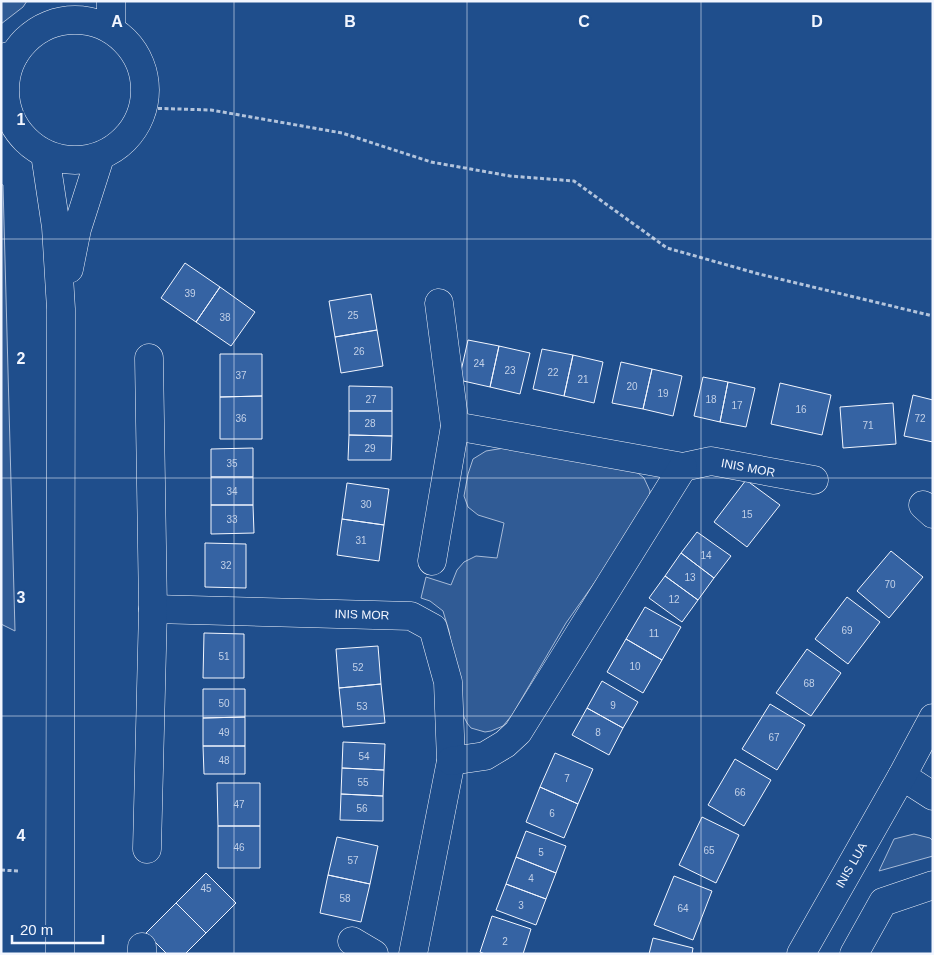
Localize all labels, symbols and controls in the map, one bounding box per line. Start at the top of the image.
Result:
text: A [111,13,123,30]
text: B [344,13,356,30]
text: C [578,13,590,30]
text: D [811,13,823,30]
text: 1 [17,111,26,128]
house number: 39 [184,288,196,299]
house number: 25 [347,310,359,321]
house number: 38 [219,312,231,323]
house number: 26 [353,346,365,357]
text: 2 [17,350,26,367]
house number: 24 [473,358,485,369]
house number: 23 [504,365,516,376]
house number: 22 [547,367,559,378]
house number: 37 [235,370,247,381]
house number: 21 [577,374,589,385]
house number: 20 [626,381,638,392]
house number: 19 [657,388,669,399]
house number: 27 [365,394,377,405]
house number: 18 [705,394,717,405]
house number: 17 [731,400,743,411]
house number: 16 [795,404,807,415]
house number: 36 [235,413,247,424]
house number: 72 [914,413,926,424]
house number: 28 [364,418,376,429]
house number: 71 [862,420,874,431]
house number: 29 [364,443,376,454]
street label: INIS MOR [720,456,777,480]
house number: 35 [226,458,238,469]
house number: 34 [226,486,238,497]
house number: 30 [360,499,372,510]
house number: 15 [741,509,753,520]
house number: 33 [226,514,238,525]
house number: 31 [355,535,367,546]
house number: 14 [700,550,712,561]
house number: 32 [220,560,232,571]
house number: 13 [684,572,696,583]
house number: 70 [884,579,896,590]
text: 3 [17,589,26,606]
house number: 12 [668,594,680,605]
street label: INIS MOR [334,607,390,622]
house number: 69 [841,625,853,636]
house number: 11 [649,628,660,639]
house number: 51 [218,651,230,662]
house number: 10 [629,661,641,672]
house number: 52 [352,662,364,673]
house number: 68 [803,678,815,689]
house number: 50 [218,698,230,709]
house number: 9 [610,700,616,711]
house number: 53 [356,701,368,712]
house number: 49 [218,727,230,738]
house number: 8 [595,727,601,738]
house number: 67 [768,732,780,743]
house number: 54 [358,751,370,762]
house number: 48 [218,755,230,766]
house number: 7 [564,773,570,784]
house number: 55 [357,777,369,788]
house number: 66 [734,787,746,798]
house number: 47 [233,799,245,810]
house number: 56 [356,803,368,814]
house number: 6 [549,808,555,819]
text: 4 [17,827,26,844]
street label: INIS LUA [833,840,870,891]
house number: 46 [233,842,245,853]
house number: 65 [703,845,715,856]
house number: 5 [538,847,544,858]
house number: 57 [347,855,359,866]
house number: 4 [528,873,534,884]
house number: 45 [200,883,212,894]
house number: 58 [339,893,351,904]
house number: 3 [518,900,524,911]
house number: 64 [677,903,689,914]
scale bar [12,912,104,944]
text: 20 m [20,921,53,938]
house number: 2 [502,936,508,947]

